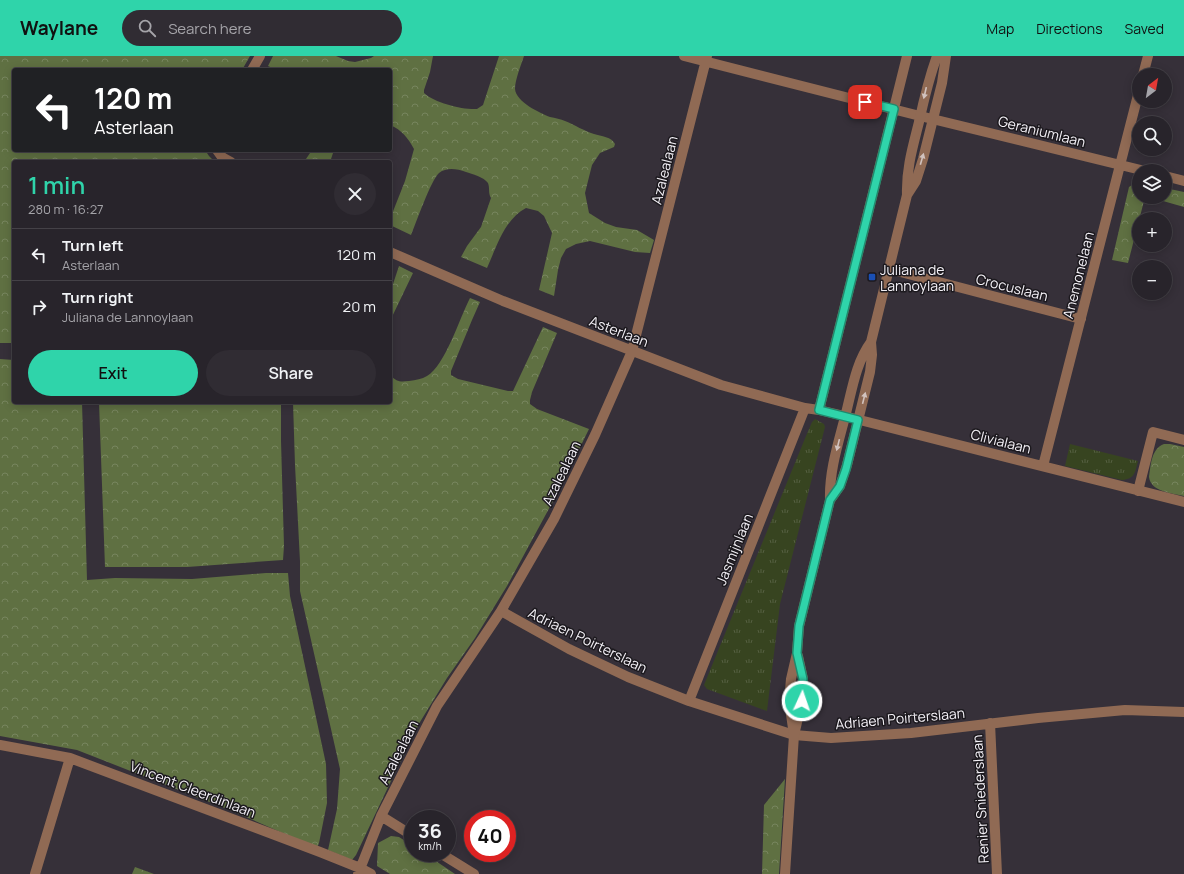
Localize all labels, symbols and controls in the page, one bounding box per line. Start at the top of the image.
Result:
search box [122,10,402,46]
text: Waylane [20,15,98,41]
icon: search [136,17,158,39]
text: Search here [168,18,252,39]
text: Map [986,19,1014,38]
text: Directions [1036,19,1103,38]
text: Saved [1125,19,1164,38]
north arrow [1132,68,1172,108]
map controls [1132,68,1172,300]
text: 120 m [94,79,172,117]
icon: left [28,84,80,136]
pin [848,85,882,119]
one-way arrow [922,87,928,99]
icon: arrive [854,91,876,113]
street label: Geraniumlaan [996,111,1088,151]
text: Asterlaan [94,115,174,139]
button: search [1132,116,1172,156]
street label: Azalealaan [646,134,682,206]
one-way arrow [920,153,926,166]
button: layers [1132,164,1172,204]
text: 1 min [28,168,85,201]
button: close [334,173,376,215]
text: 280 m · 16:27 [28,200,104,218]
button: + [1132,212,1172,252]
street label: Anemonelaan [1058,230,1098,320]
text: Turn left [62,235,124,256]
icon: left [28,244,50,266]
text: 120 m [337,244,376,265]
text: Asterlaan [62,256,120,274]
place label: Juliana de Lannoylaan [880,260,954,295]
button: − [1132,260,1172,300]
street label: Crocuslaan [974,269,1050,305]
marker: Juliana de Lannoylaan [867,272,877,282]
text: Turn right [62,287,133,308]
icon: right [28,296,50,318]
text: 20 m [343,296,376,317]
text: Juliana de Lannoylaan [62,308,193,326]
street label: Asterlaan [587,311,651,351]
button: Exit [28,350,198,396]
button: Share [206,350,376,396]
one-way arrow [861,391,867,404]
street label: Clivialaan [969,424,1033,458]
street label: Azalealaan [537,437,585,509]
one-way arrow [835,439,841,451]
street label: Jasmijnlaan [711,510,757,588]
street label: Adriaen Poirterslaan [525,603,651,677]
position arrow [781,680,823,722]
street label: Adriaen Poirterslaan [834,703,966,733]
street label: Azalealaan [374,717,422,787]
street label: Renier Sniederslaan [967,734,993,864]
street label: Vincent Cleerdinlaan [127,756,259,822]
speed limit sign: 40 [464,810,516,862]
text: 36 [418,817,442,844]
text: km/h [418,839,442,853]

